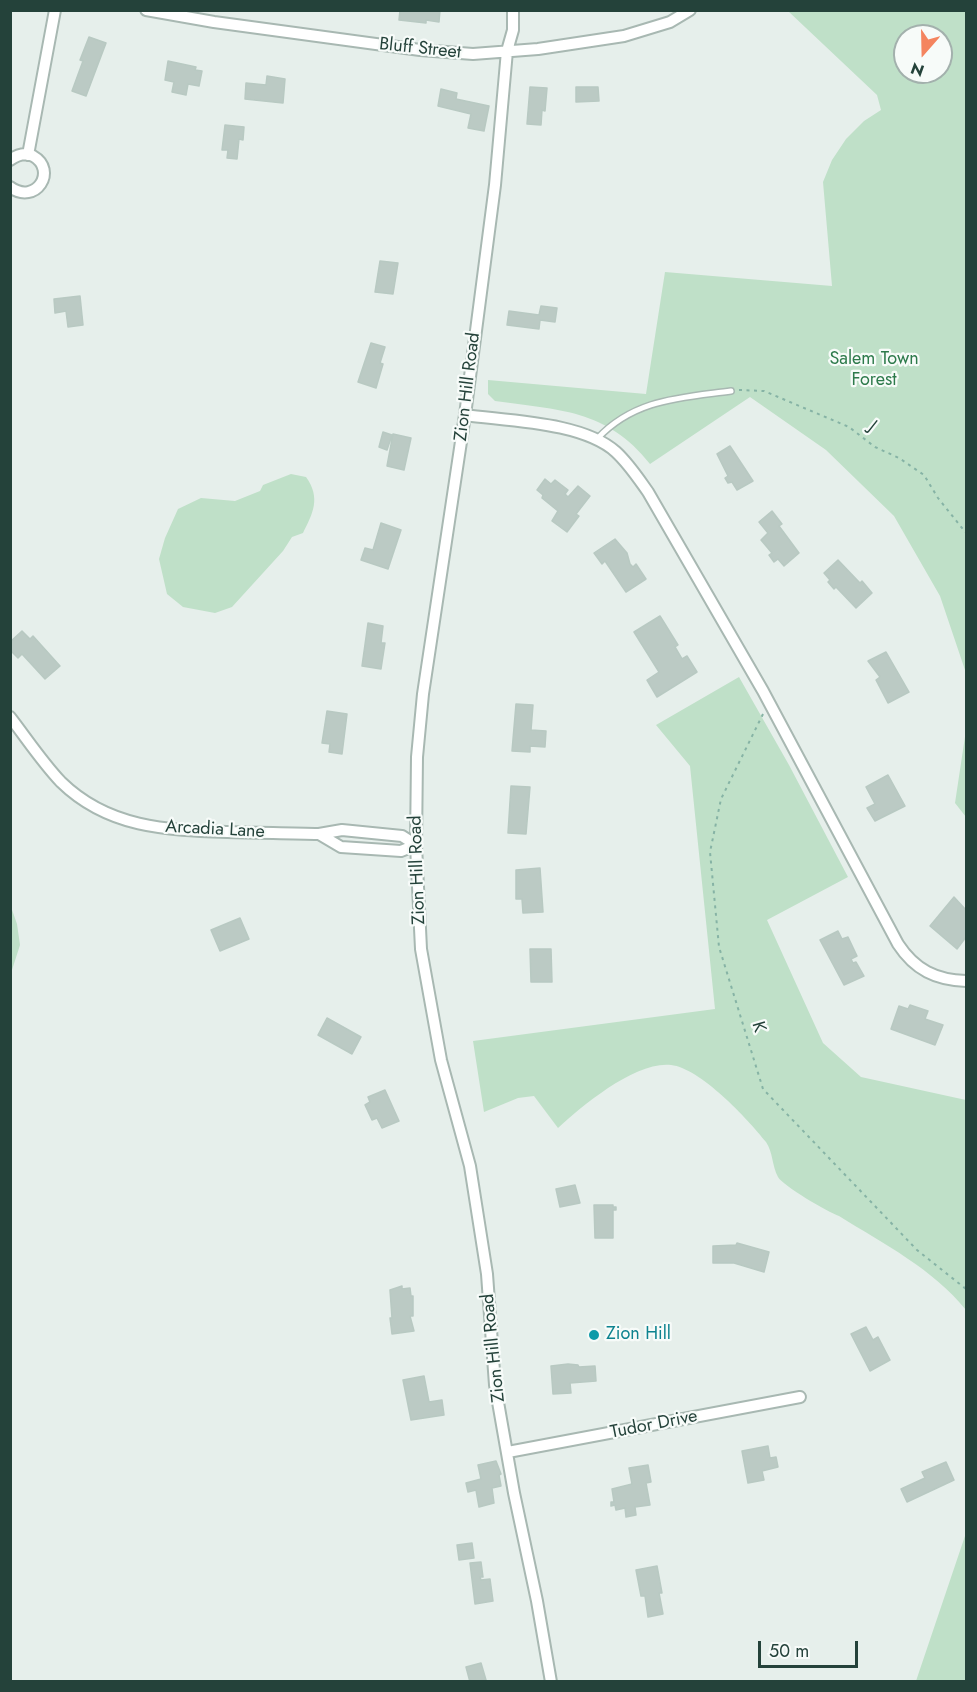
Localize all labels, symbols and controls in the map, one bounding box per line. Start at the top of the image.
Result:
north arrow [893,24,953,84]
street label: Bluff Street [378,34,462,64]
text: N [907,57,927,82]
street label: Zion Hill Road [451,331,485,443]
park label: Salem Town Forest [829,349,919,392]
street label: J [864,417,880,437]
street label: Zion Hill Road [405,815,431,925]
street label: Arcadia Lane [165,817,265,843]
street label: K [746,1019,770,1035]
street label: Zion Hill Road [478,1293,510,1403]
place label: Zion Hill [606,1324,671,1346]
marker: Zion Hill [587,1328,601,1342]
street label: Tudor Drive [609,1406,699,1444]
scale bar [761,1629,862,1667]
text: 50 m [769,1638,809,1664]

